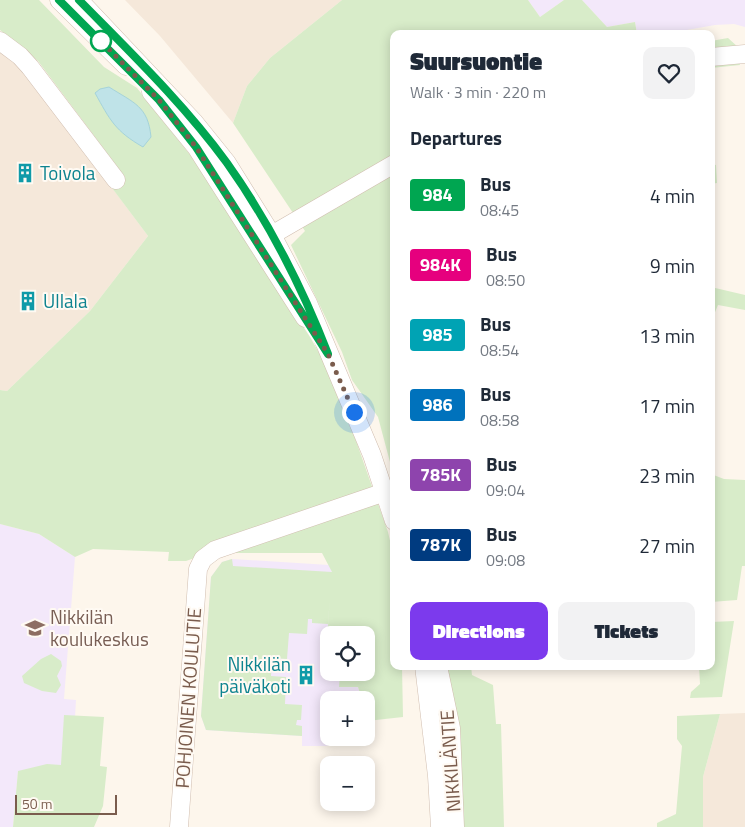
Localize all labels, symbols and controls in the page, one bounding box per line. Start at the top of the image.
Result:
unlabelled marker [90,30,112,52]
text: Suursuontie [410,43,542,79]
button: heart [643,47,695,99]
text: Walk · 3 min · 220 m [410,80,546,104]
text: Departures [410,123,502,152]
place label: Toivola [40,158,96,187]
building icon: Toivola [14,162,36,184]
text: Bus [480,169,511,198]
text: 984 [422,181,453,208]
text: 4 min [650,181,695,210]
text: 08:45 [480,198,519,222]
text: Bus [486,239,517,268]
text: 984K [420,251,461,278]
text: 9 min [650,251,695,280]
text: 08:50 [486,268,525,292]
place label: Ullala [43,286,88,315]
building icon: Ullala [17,290,39,312]
text: Bus [480,309,511,338]
text: 985 [422,321,453,348]
text: 13 min [639,321,695,350]
text: 08:54 [480,338,519,362]
text: Bus [480,379,511,408]
text: 986 [422,391,453,418]
text: 17 min [639,391,695,420]
your location [342,400,367,425]
text: 08:58 [480,408,519,432]
text: Bus [486,449,517,478]
text: 785K [420,461,461,488]
text: 23 min [639,461,695,490]
text: 09:04 [486,478,525,502]
text: Bus [486,519,517,548]
text: 787K [420,531,461,558]
text: 27 min [639,531,695,560]
text: 09:08 [486,548,525,572]
place label: Nikkilän koulukeskus [50,602,149,653]
button: Directions [410,602,548,660]
button: Tickets [558,602,695,660]
street label: POHJOINEN KOULUTIE [167,607,208,789]
school or university icon: Nikkilän koulukeskus [24,617,46,639]
map controls [320,626,375,811]
button: locate [320,626,375,681]
place label: Nikkilän päiväkoti [219,649,291,700]
building icon: Nikkilän päiväkoti [295,664,317,686]
button: + [320,691,375,746]
street label: NIKKILÄNTIE [431,709,468,813]
button: − [320,756,375,811]
scale bar [15,792,118,815]
text: 50 m [22,793,52,814]

